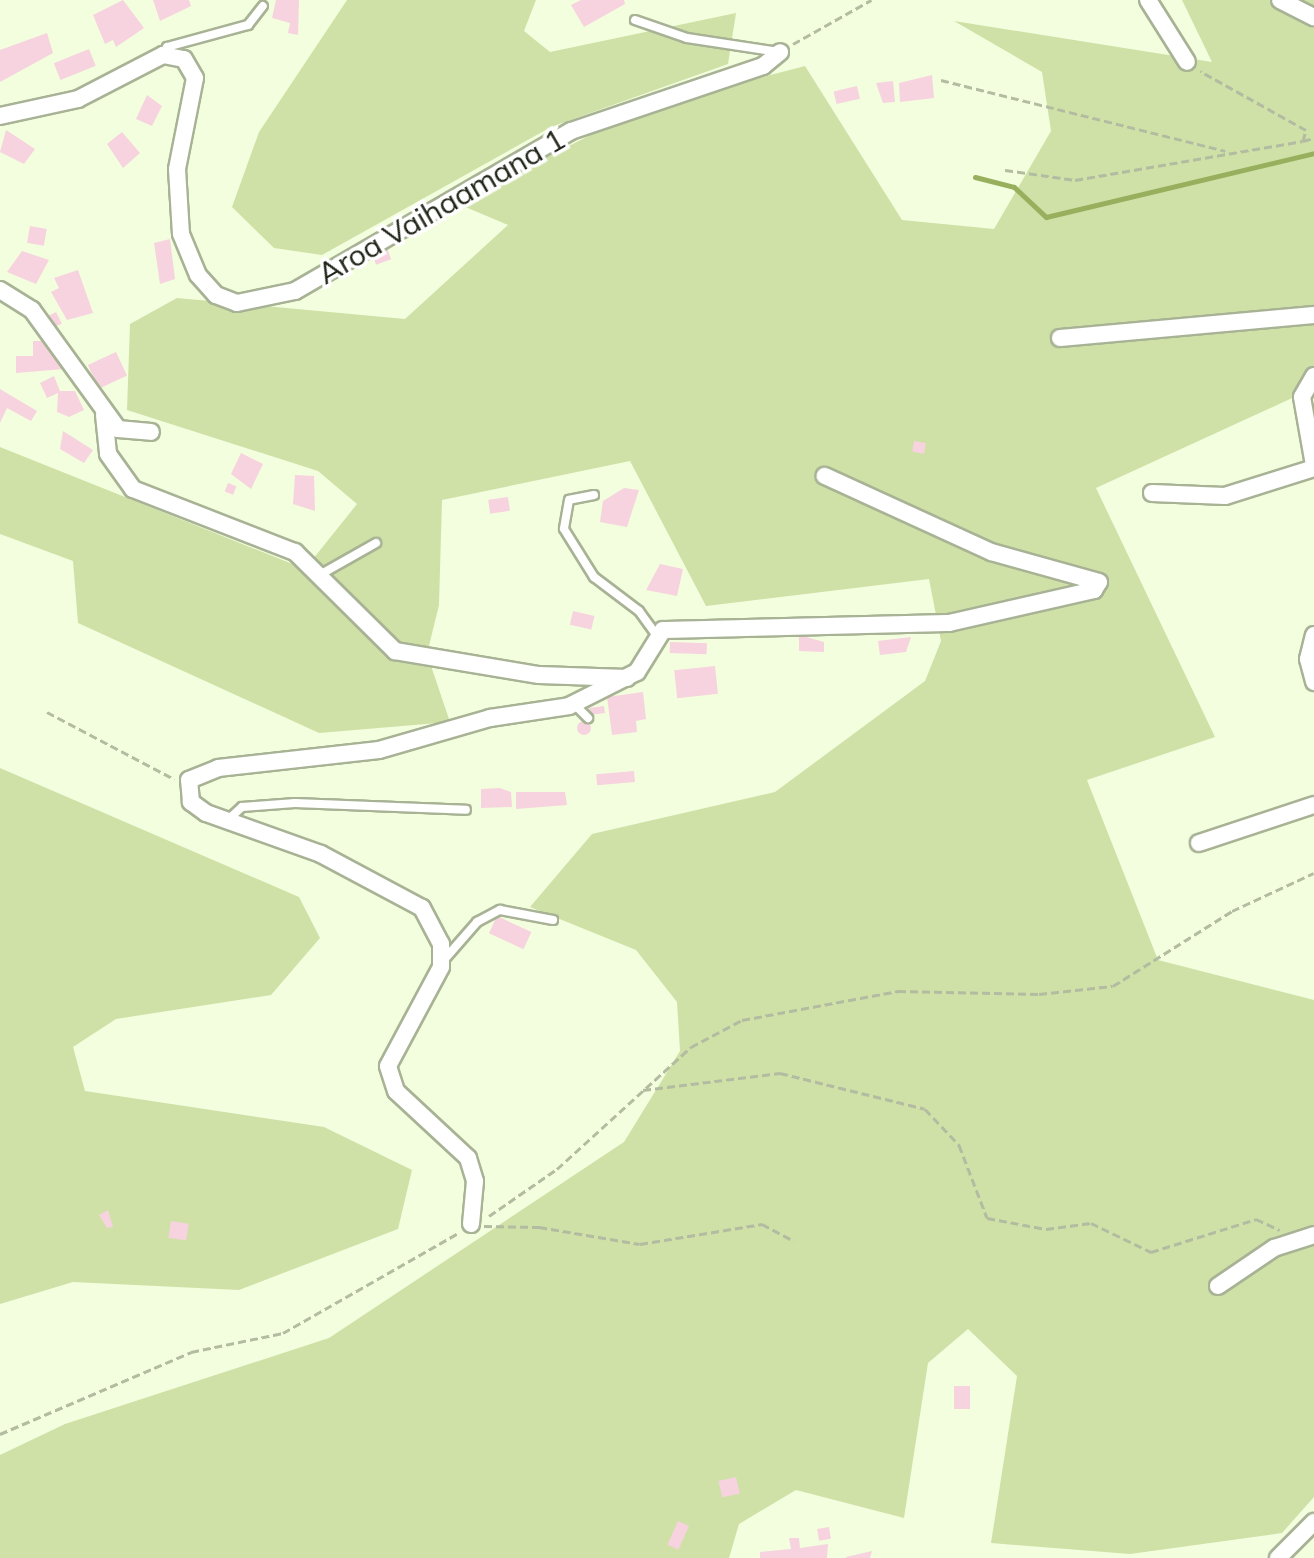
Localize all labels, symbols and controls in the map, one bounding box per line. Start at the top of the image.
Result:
street label: Aroa Vaihaamana 1 [311,121,571,291]

